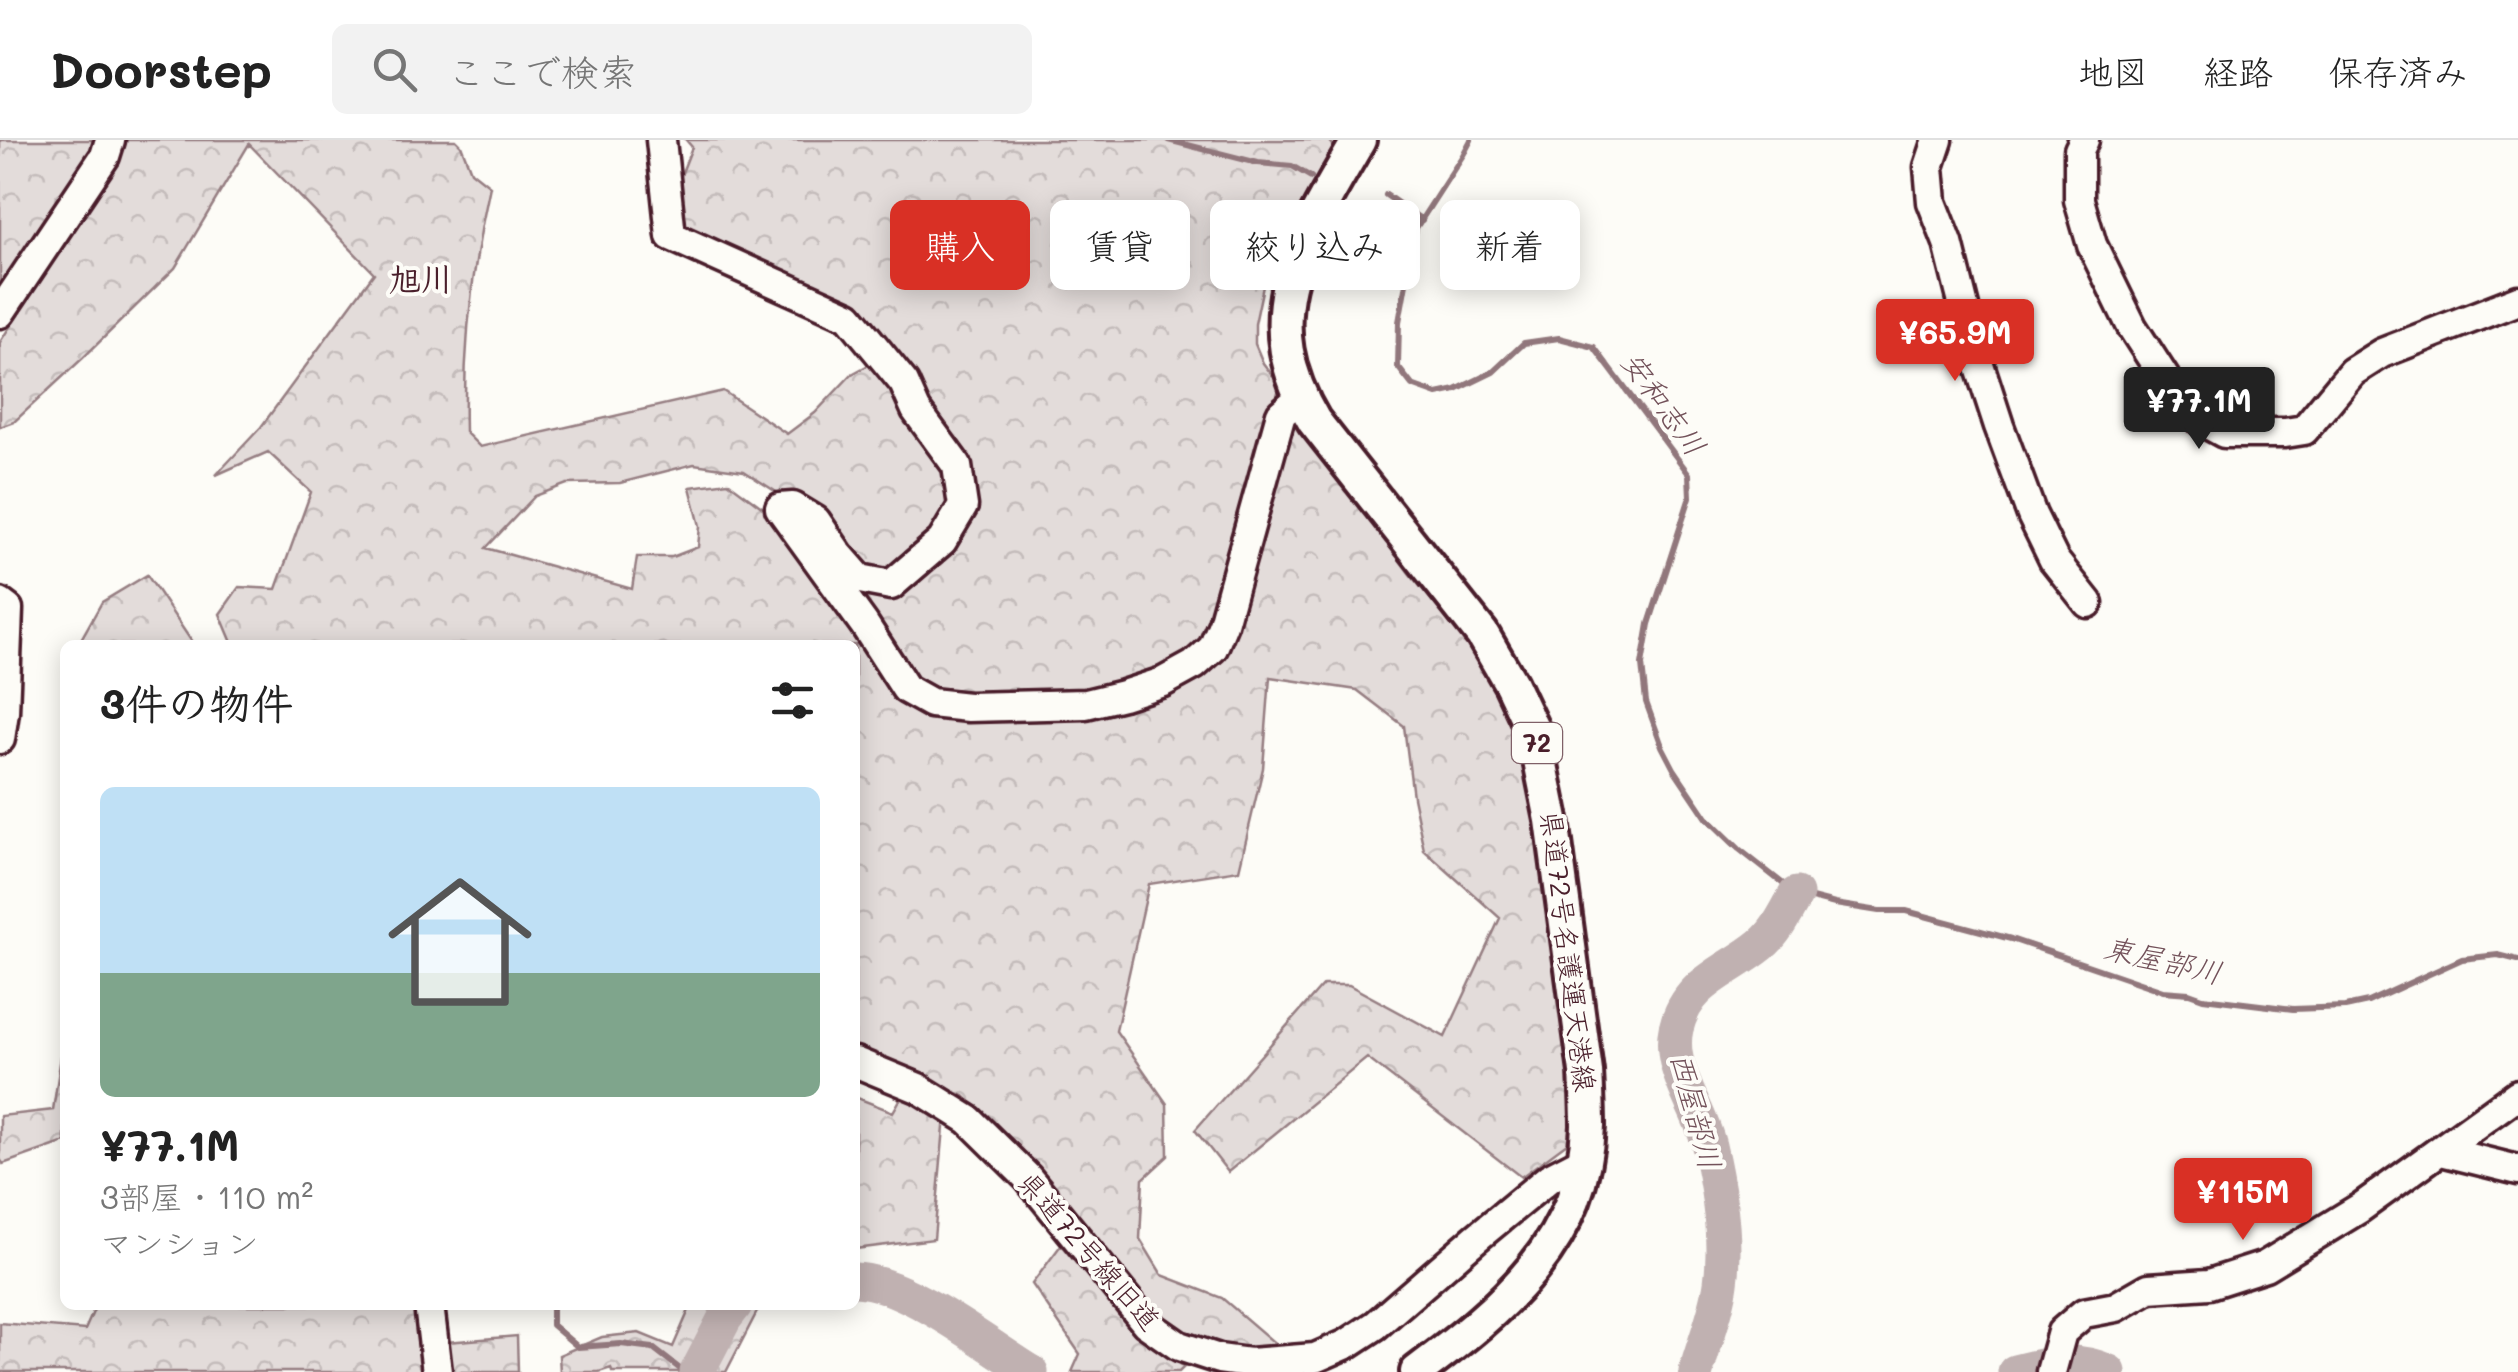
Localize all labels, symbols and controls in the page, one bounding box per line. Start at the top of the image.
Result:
search box [332,24,1032,114]
text: Doorstep [50,38,272,100]
icon: search [367,42,422,97]
text: ここで検索 [447,46,637,96]
text: 地図 [2078,48,2148,94]
text: 経路 [2203,48,2273,94]
text: 保存済み [2328,48,2468,94]
chip: 購入 [890,200,1030,290]
chip: 賃貸 [1050,200,1190,290]
chip: 絞り込み [1210,200,1420,290]
chip: 新着 [1440,200,1580,290]
district label: 旭川 [389,257,453,299]
pin: ¥65.9M [1874,299,2036,384]
text: ¥65.9M [1898,310,2012,352]
water label: 安和志川 [1613,343,1716,463]
pin: ¥77.1M [2118,367,2280,452]
text: ¥77.1M [2146,378,2252,420]
icon: filters [765,673,820,728]
text: 3件の物件 [100,675,293,730]
road number: 72 [1512,723,1562,763]
street label: 県道72号名護運天港線 [1534,808,1604,1094]
icon: home [370,852,550,1032]
water label: 東屋部川 [2100,926,2226,992]
water label: 西屋部川 [1662,1047,1732,1174]
text: ¥77.1M [100,1117,240,1172]
pin: ¥115M [2173,1158,2313,1243]
street label: 県道72号線旧道 [1011,1163,1169,1337]
text: ¥115M [2196,1169,2290,1211]
text: 3部屋 · 110 m² [100,1175,313,1217]
text: マンション [100,1221,259,1263]

